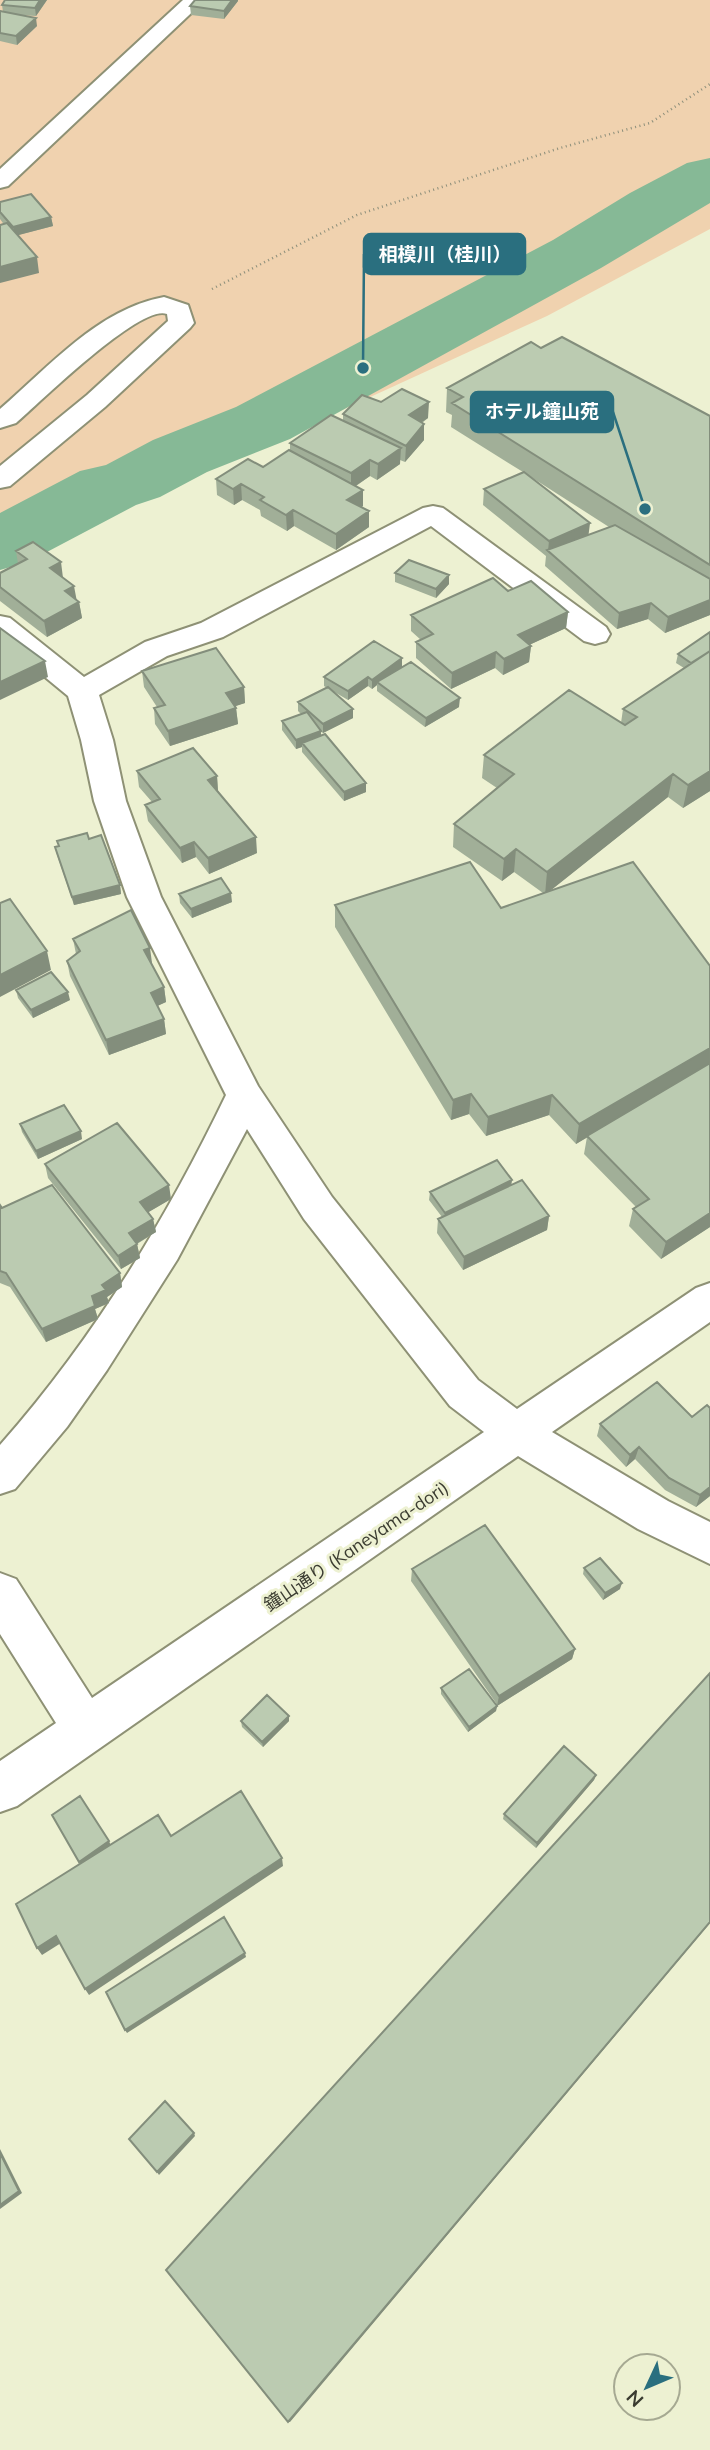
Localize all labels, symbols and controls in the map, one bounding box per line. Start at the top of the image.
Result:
callout: 相模川（桂川） [364,234,525,274]
text: 相模川（桂川） [378,242,512,266]
callout: ホテル鐘山苑 [471,392,613,432]
text: ホテル鐘山苑 [485,399,599,423]
street label: 鐘山通り (Kaneyama-dori) [260,1476,452,1616]
north arrow [612,2352,682,2422]
text: N [621,2385,648,2412]

